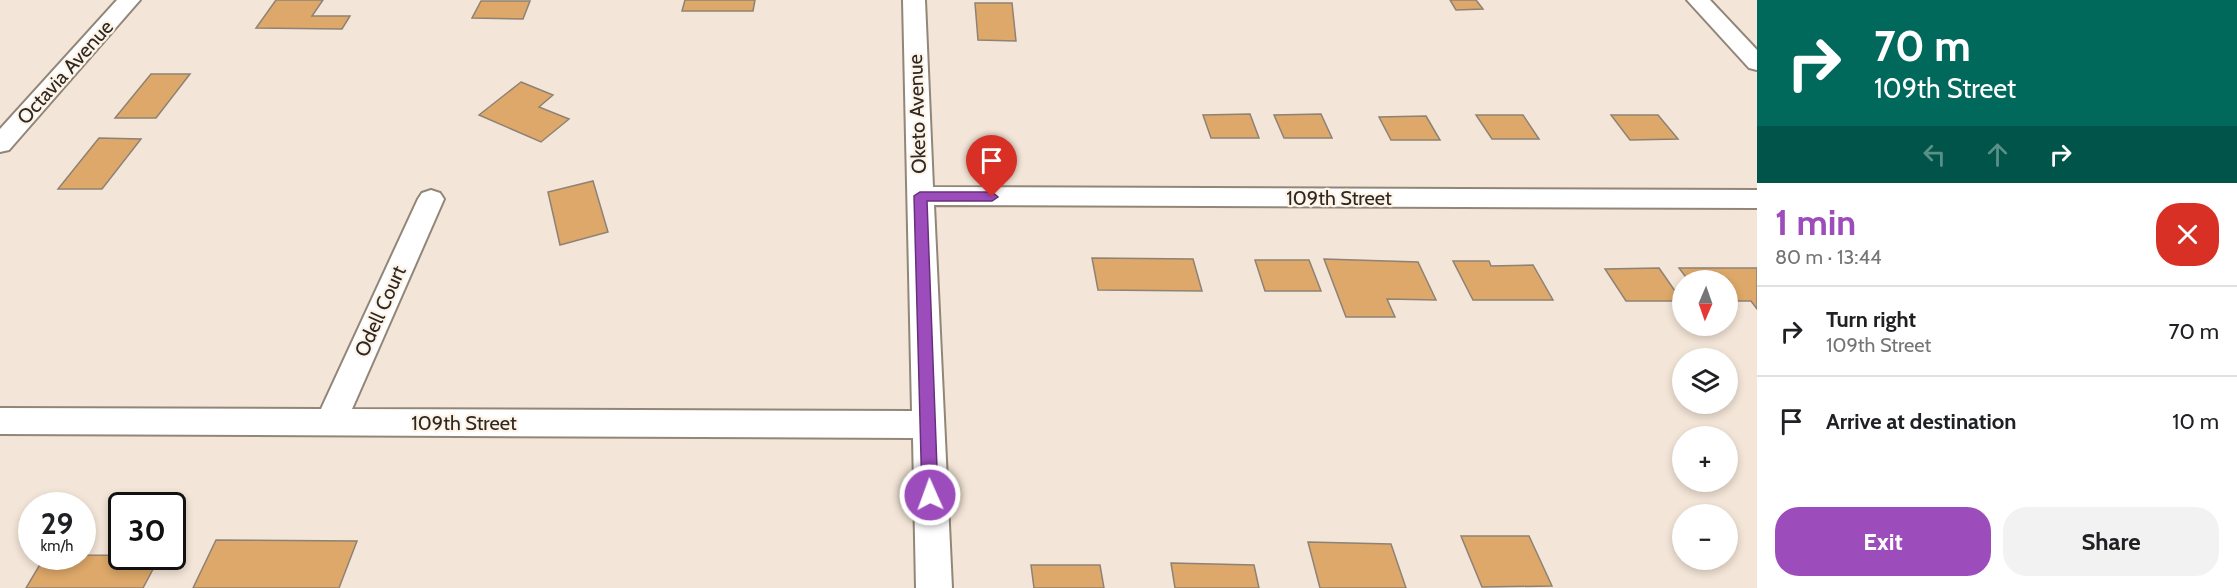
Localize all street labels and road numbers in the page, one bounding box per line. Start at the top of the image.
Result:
street label: Octavia Avenue [12,15,118,129]
street label: Oketo Avenue [903,54,931,174]
street label: 109th Street [1286,186,1392,210]
street label: Odell Court [349,262,411,360]
street label: 109th Street [411,411,517,435]

